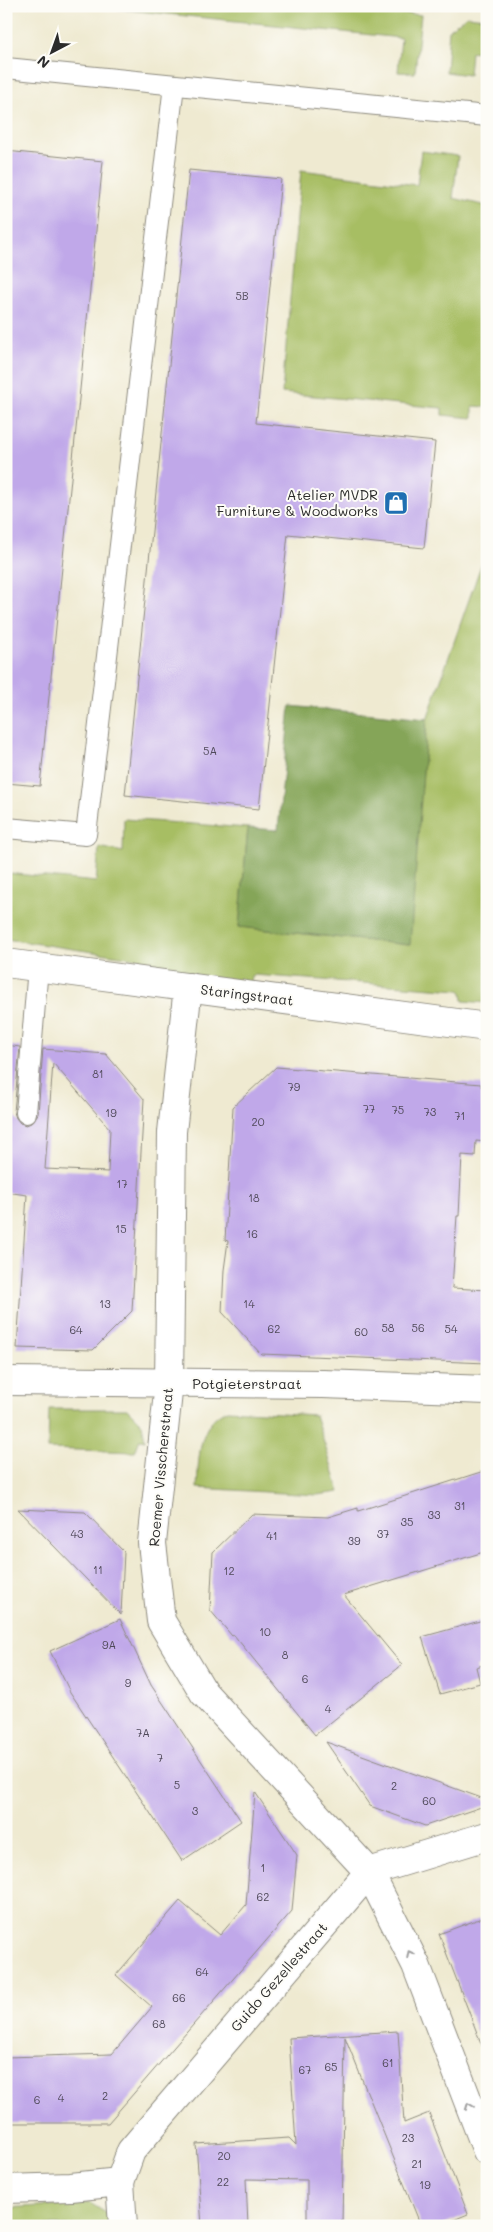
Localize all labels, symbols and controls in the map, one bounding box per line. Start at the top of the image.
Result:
north arrow [28,28,78,78]
text: N [33,52,53,73]
house number: 5B [235,288,249,303]
place label: Atelier MVDR Furniture & Woodworks [217,485,378,520]
shop icon: Atelier MVDR Furniture & Woodworks [383,490,409,516]
house number: 5A [203,743,217,758]
street label: Staringstraat [199,979,295,1010]
house number: 81 [92,1066,104,1081]
house number: 79 [288,1079,301,1094]
house number: 77 [363,1101,375,1116]
house number: 75 [392,1102,404,1117]
house number: 73 [424,1104,437,1119]
house number: 19 [105,1105,117,1120]
house number: 71 [454,1108,466,1123]
house number: 20 [252,1114,265,1129]
house number: 17 [116,1176,128,1191]
house number: 18 [248,1190,260,1205]
house number: 15 [115,1221,127,1236]
house number: 16 [246,1226,258,1241]
house number: 13 [99,1296,111,1311]
house number: 14 [243,1296,255,1311]
house number: 58 [381,1320,395,1335]
house number: 56 [411,1320,425,1335]
house number: 62 [268,1321,280,1336]
house number: 54 [445,1321,458,1336]
house number: 64 [69,1322,83,1337]
house number: 60 [354,1324,368,1339]
street label: Potgieterstraat [192,1374,302,1393]
street label: Roemer Visscherstraat [144,1387,177,1547]
house number: 31 [454,1498,466,1513]
house number: 33 [428,1507,441,1522]
house number: 35 [401,1514,413,1529]
house number: 43 [71,1526,84,1541]
house number: 37 [377,1526,389,1541]
house number: 41 [266,1528,278,1543]
house number: 39 [348,1533,361,1548]
house number: 11 [93,1562,103,1577]
house number: 12 [223,1563,235,1578]
house number: 10 [259,1624,271,1639]
house number: 9A [102,1637,116,1652]
house number: 8 [282,1647,289,1662]
house number: 6 [302,1671,308,1686]
house number: 9 [125,1675,132,1690]
house number: 4 [325,1701,332,1716]
house number: 7A [136,1725,150,1740]
house number: 7 [157,1750,163,1765]
house number: 5 [174,1777,180,1792]
house number: 2 [391,1778,397,1793]
house number: 60 [422,1793,436,1808]
house number: 3 [192,1803,199,1818]
house number: 1 [261,1860,265,1875]
house number: 62 [257,1889,269,1904]
street label: Guido Gezellestraat [226,1918,331,2035]
one-way arrow [406,1951,416,1960]
house number: 64 [195,1964,209,1979]
house number: 66 [172,1990,186,2005]
house number: 68 [152,2016,166,2031]
house number: 61 [382,2055,394,2070]
house number: 65 [324,2059,338,2074]
house number: 67 [299,2062,311,2077]
house number: 2 [102,2088,108,2103]
house number: 4 [58,2090,65,2105]
house number: 6 [34,2092,40,2107]
one-way arrow [465,2102,475,2111]
house number: 23 [402,2130,415,2145]
house number: 20 [218,2148,231,2163]
house number: 21 [411,2156,423,2171]
house number: 22 [217,2174,229,2189]
house number: 19 [419,2177,431,2192]

